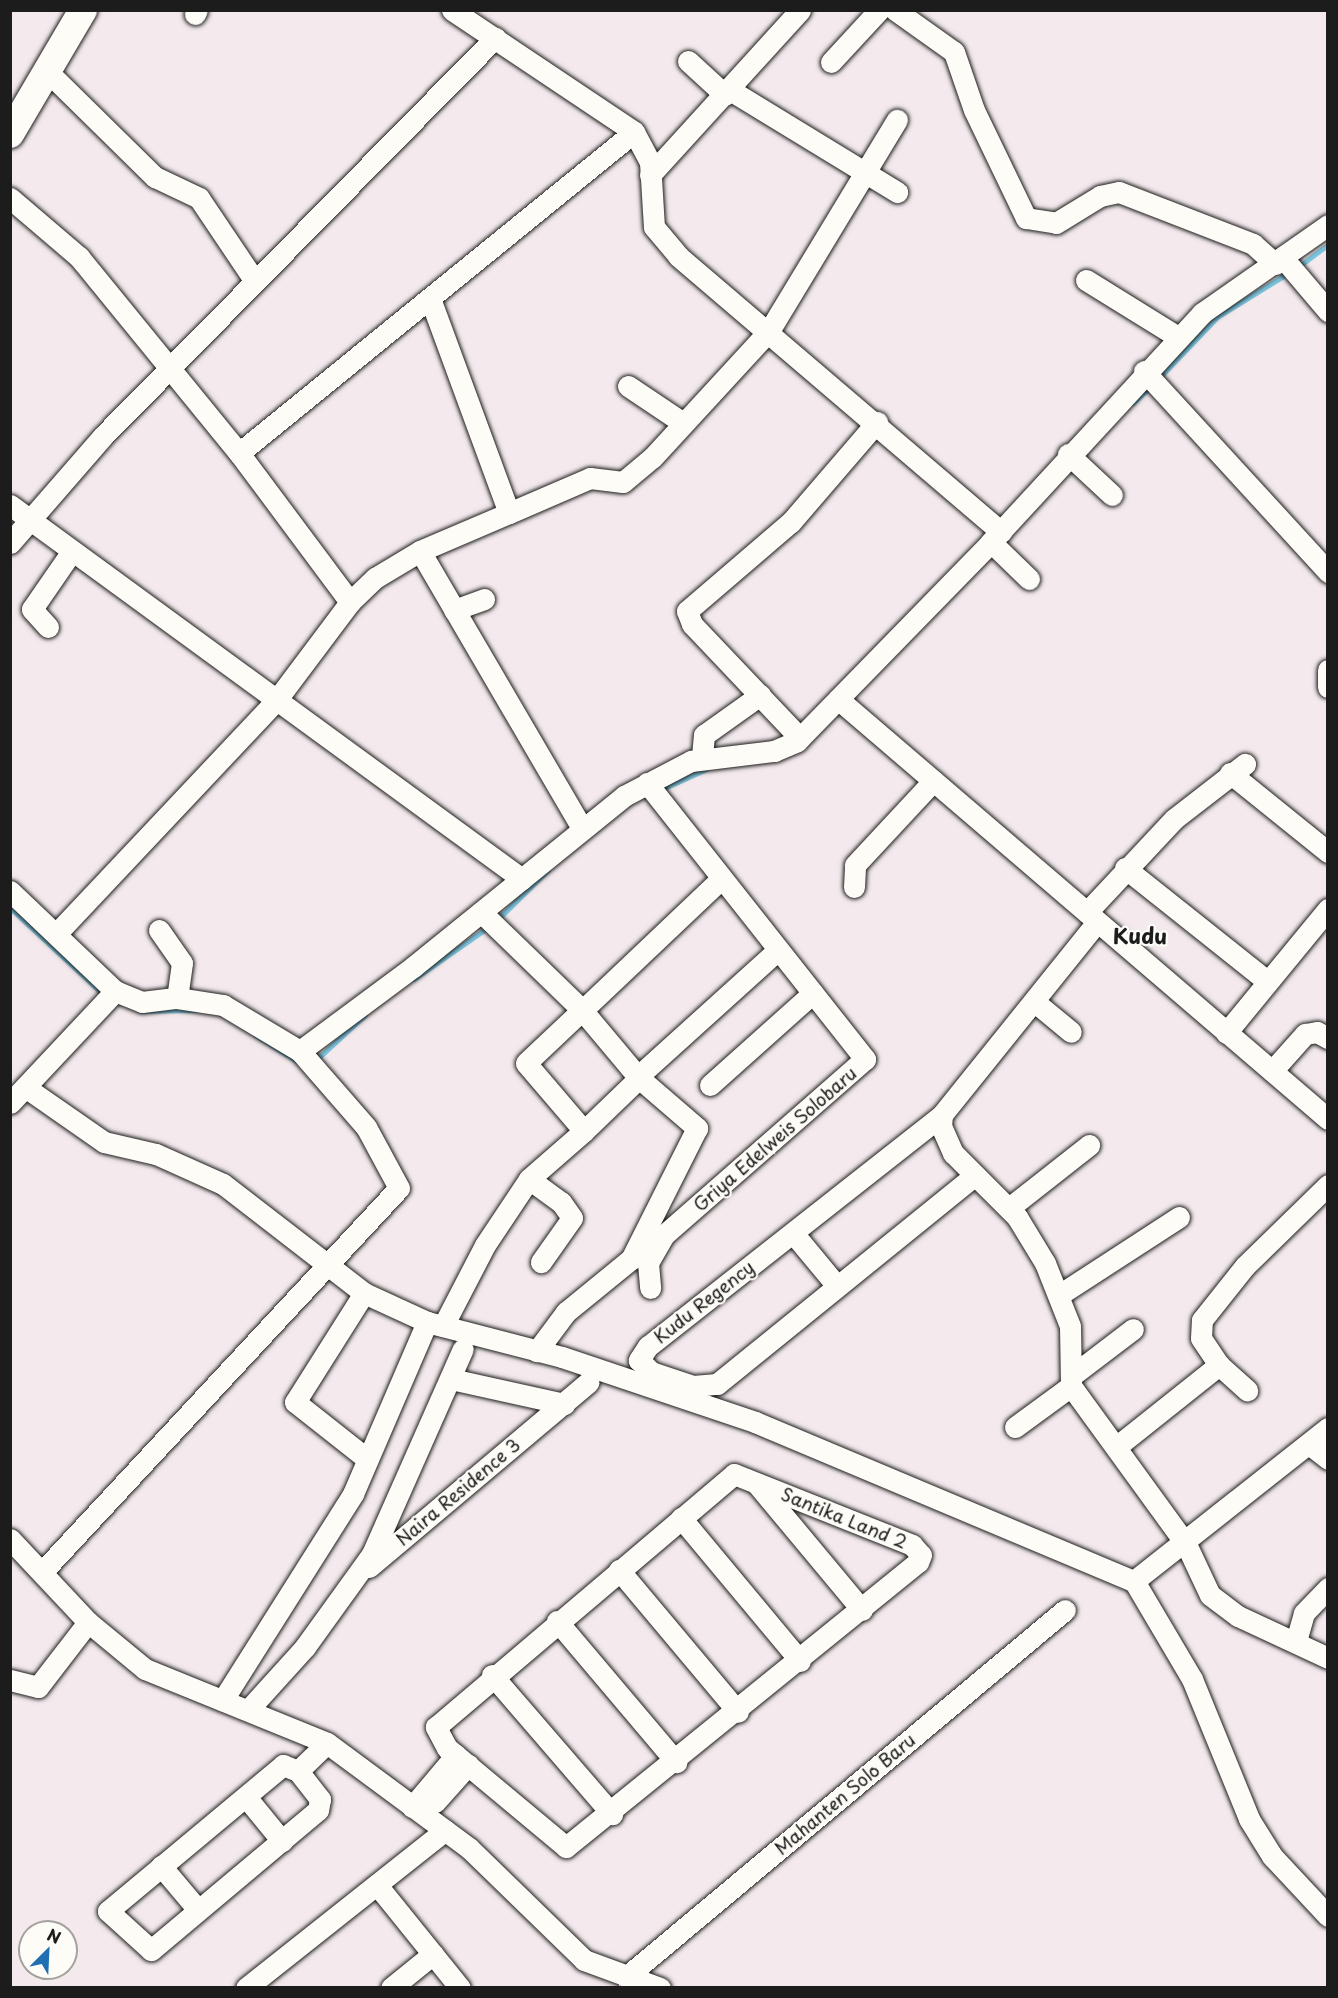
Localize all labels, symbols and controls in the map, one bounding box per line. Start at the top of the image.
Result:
district label: Kudu [1113,922,1167,948]
street label: Griya Edelweis Solobaru [689,1062,861,1216]
street label: Kudu Regency [650,1256,758,1348]
street label: Naira Residence 3 [391,1434,525,1550]
street label: Santika Land 2 [777,1483,911,1553]
street label: Mahanten Solo Baru [770,1728,920,1860]
north arrow [18,1920,78,1980]
text: N [44,1922,65,1949]

